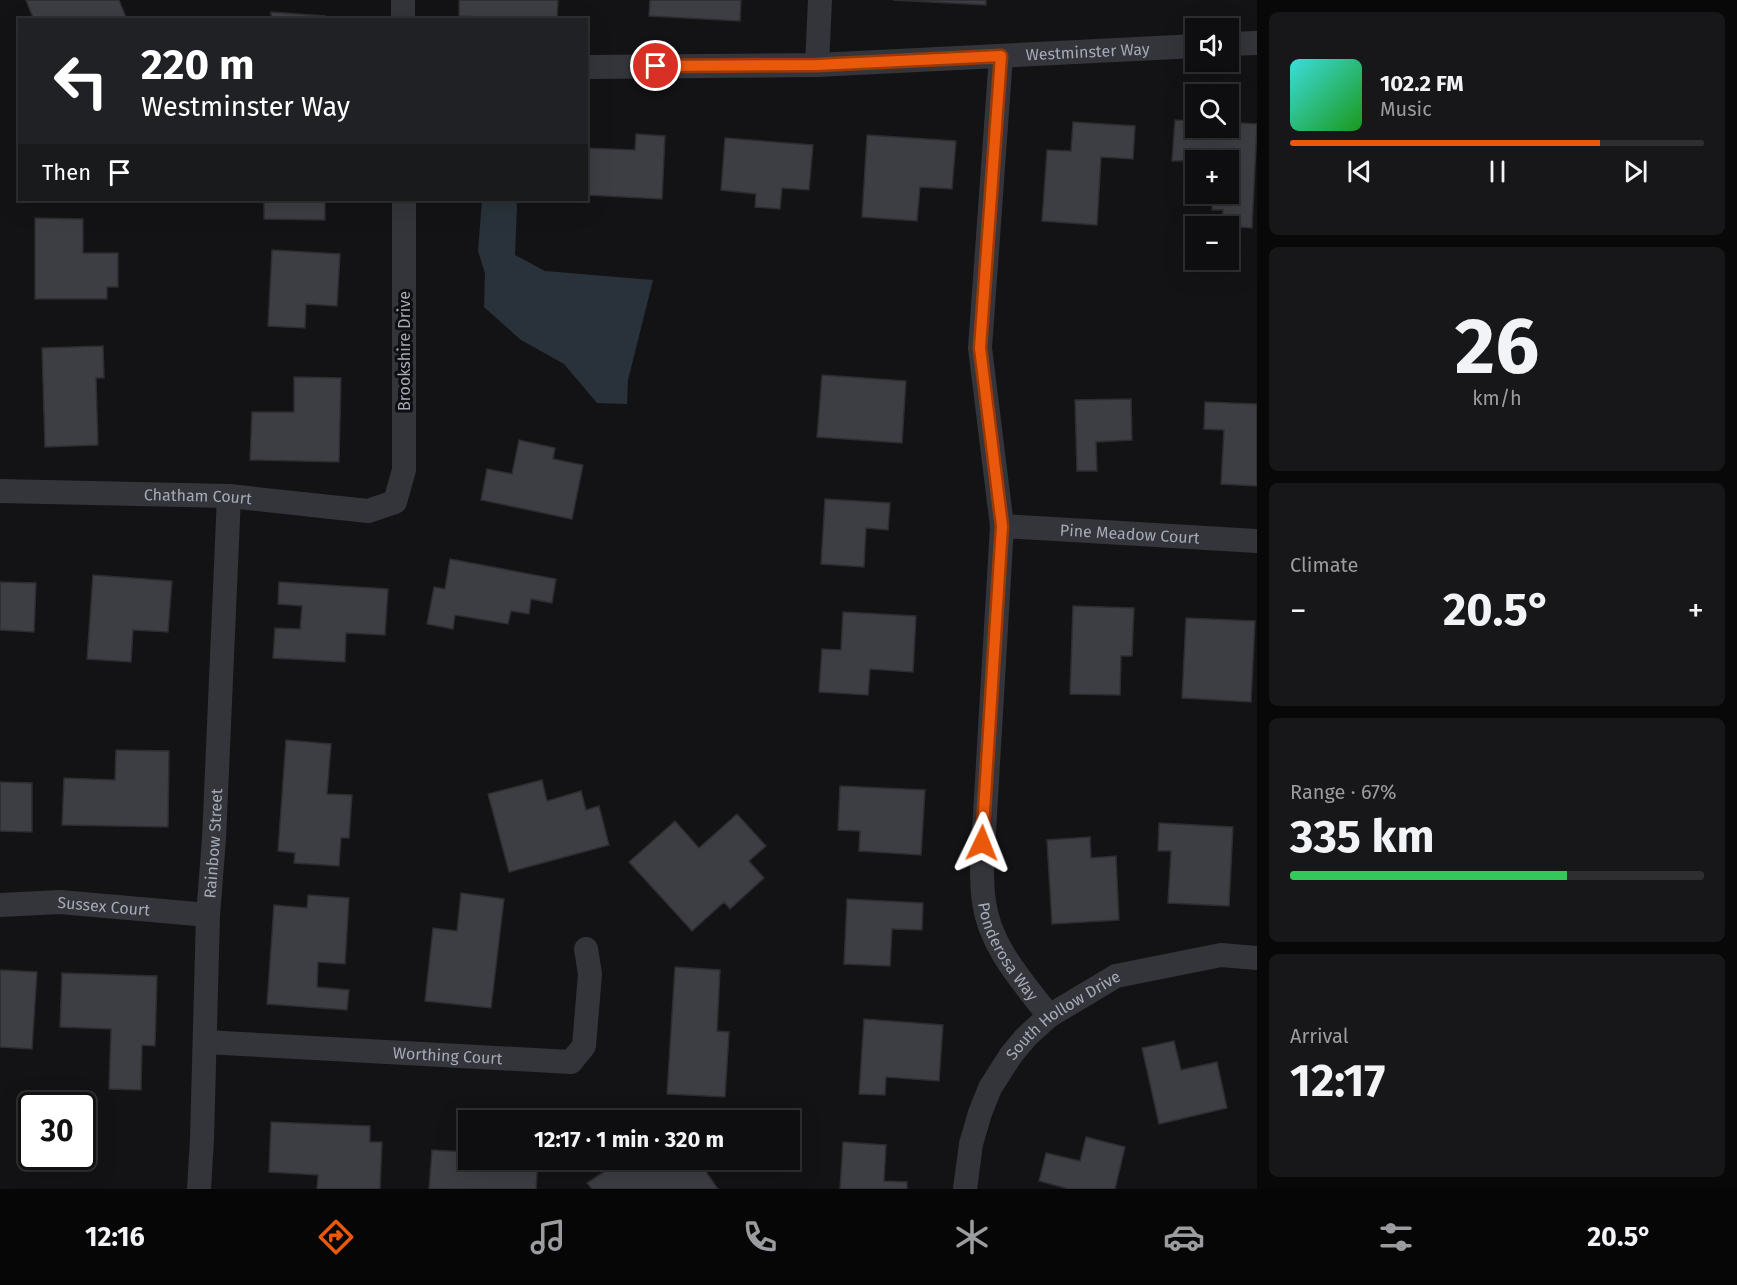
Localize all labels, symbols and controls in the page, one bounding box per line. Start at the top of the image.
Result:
map controls [1185,18,1239,270]
button: sound [1185,18,1239,72]
street label: Westminster Way [1025,39,1150,65]
text: 220 m [141,40,254,90]
pin [630,40,681,91]
icon: left [42,42,120,120]
icon: arrive [639,49,672,82]
text: 102.2 FM [1380,70,1464,97]
button: search [1185,84,1239,138]
text: Westminster Way [141,91,350,123]
text: Music [1380,97,1432,121]
button: + [1185,150,1239,204]
icon: previous [1343,155,1376,188]
icon: pause [1481,155,1514,188]
icon: next [1619,155,1652,188]
icon: arrive [103,156,136,189]
text: Then [42,159,91,186]
button: − [1185,216,1239,270]
street label: Brookshire Drive [395,291,414,411]
text: 26 [1455,300,1539,394]
text: km/h [1472,386,1522,410]
street label: Chatham Court [144,485,253,508]
street label: Pine Meadow Court [1059,520,1200,548]
text: Climate [1290,553,1358,577]
text: 20.5° [1443,583,1551,637]
text: − [1290,591,1307,631]
text: + [1688,591,1704,631]
text: Range · 67% [1290,780,1397,804]
street label: Rainbow Street [200,788,226,899]
text: 335 km [1290,810,1434,864]
position arrow [950,811,1014,875]
street label: Sussex Court [57,893,151,920]
street label: Ponderosa Way [974,901,1042,1005]
street label: South Hollow Drive [1002,967,1124,1064]
text: Arrival [1290,1024,1349,1048]
street label: Worthing Court [392,1043,503,1068]
text: 12:17 [1290,1054,1385,1108]
speed limit sign: 30 [18,1092,96,1170]
text: 12:17 · 1 min · 320 m [534,1126,724,1153]
icon: directions [315,1216,357,1258]
icon: music [527,1216,569,1258]
icon: phone [739,1216,781,1258]
icon: climate [951,1216,993,1258]
icon: car [1163,1216,1205,1258]
icon: filters [1375,1216,1417,1258]
text: 12:16 [85,1221,145,1253]
text: 20.5° [1587,1221,1652,1253]

